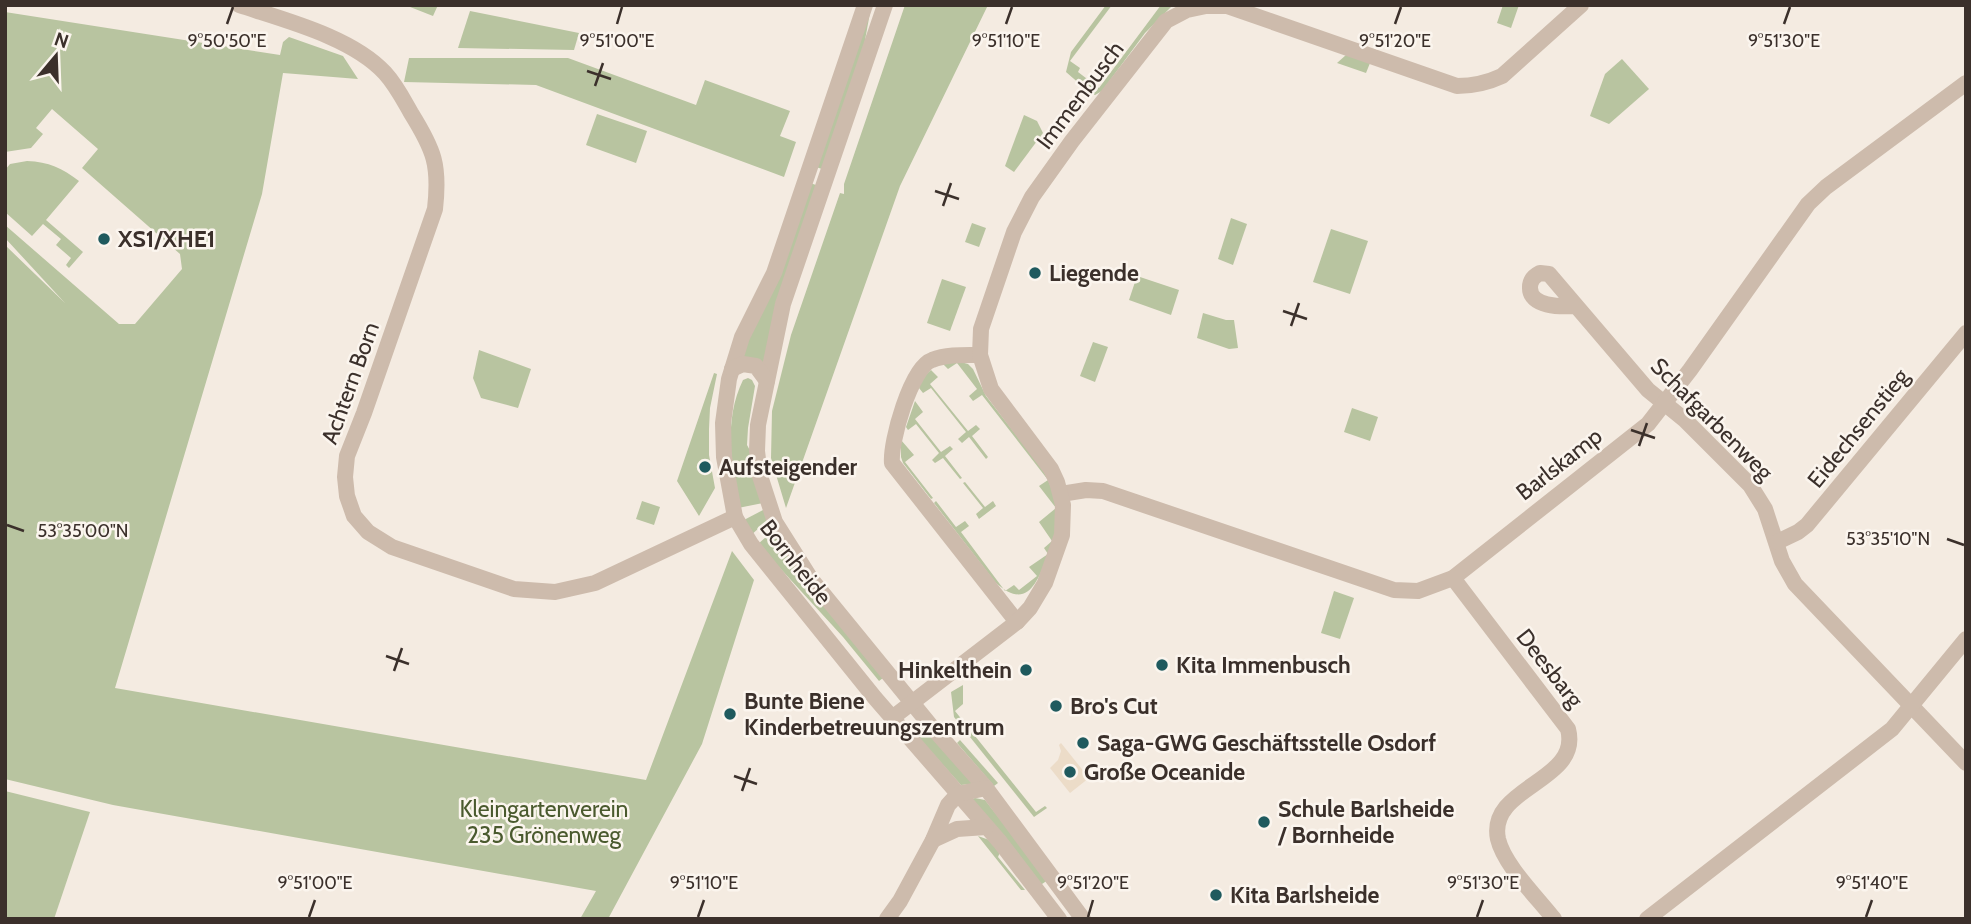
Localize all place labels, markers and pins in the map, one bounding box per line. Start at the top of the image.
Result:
place label: XS1/XHE1 [117,225,215,253]
marker: XS1/XHE1 [96,231,112,247]
place label: Liegende [1049,259,1139,287]
marker: Liegende [1027,265,1043,281]
place label: Aufsteigender [719,453,857,481]
marker: Aufsteigender [697,459,713,475]
place label: Kita Immenbusch [1176,651,1351,679]
place label: Hinkelthein [898,656,1012,684]
marker: Kita Immenbusch [1154,657,1170,673]
marker: Hinkelthein [1018,662,1034,678]
place label: Bunte Biene Kinderbetreuungszentrum [744,687,1005,741]
place label: Bro's Cut [1070,692,1158,720]
marker: Bro's Cut [1048,698,1064,714]
marker: Bunte Biene Kinderbetreuungszentrum [722,706,738,722]
place label: Saga-GWG Geschäftsstelle Osdorf [1097,729,1436,757]
marker: Saga-GWG Geschäftsstelle Osdorf [1075,735,1091,751]
place label: Große Oceanide [1084,758,1245,786]
marker: Große Oceanide [1062,764,1078,780]
place label: Schule Barlsheide / Bornheide [1277,795,1454,849]
marker: Schule Barlsheide / Bornheide [1256,814,1272,830]
place label: Kita Barlsheide [1230,881,1380,909]
marker: Kita Barlsheide [1208,887,1224,903]

